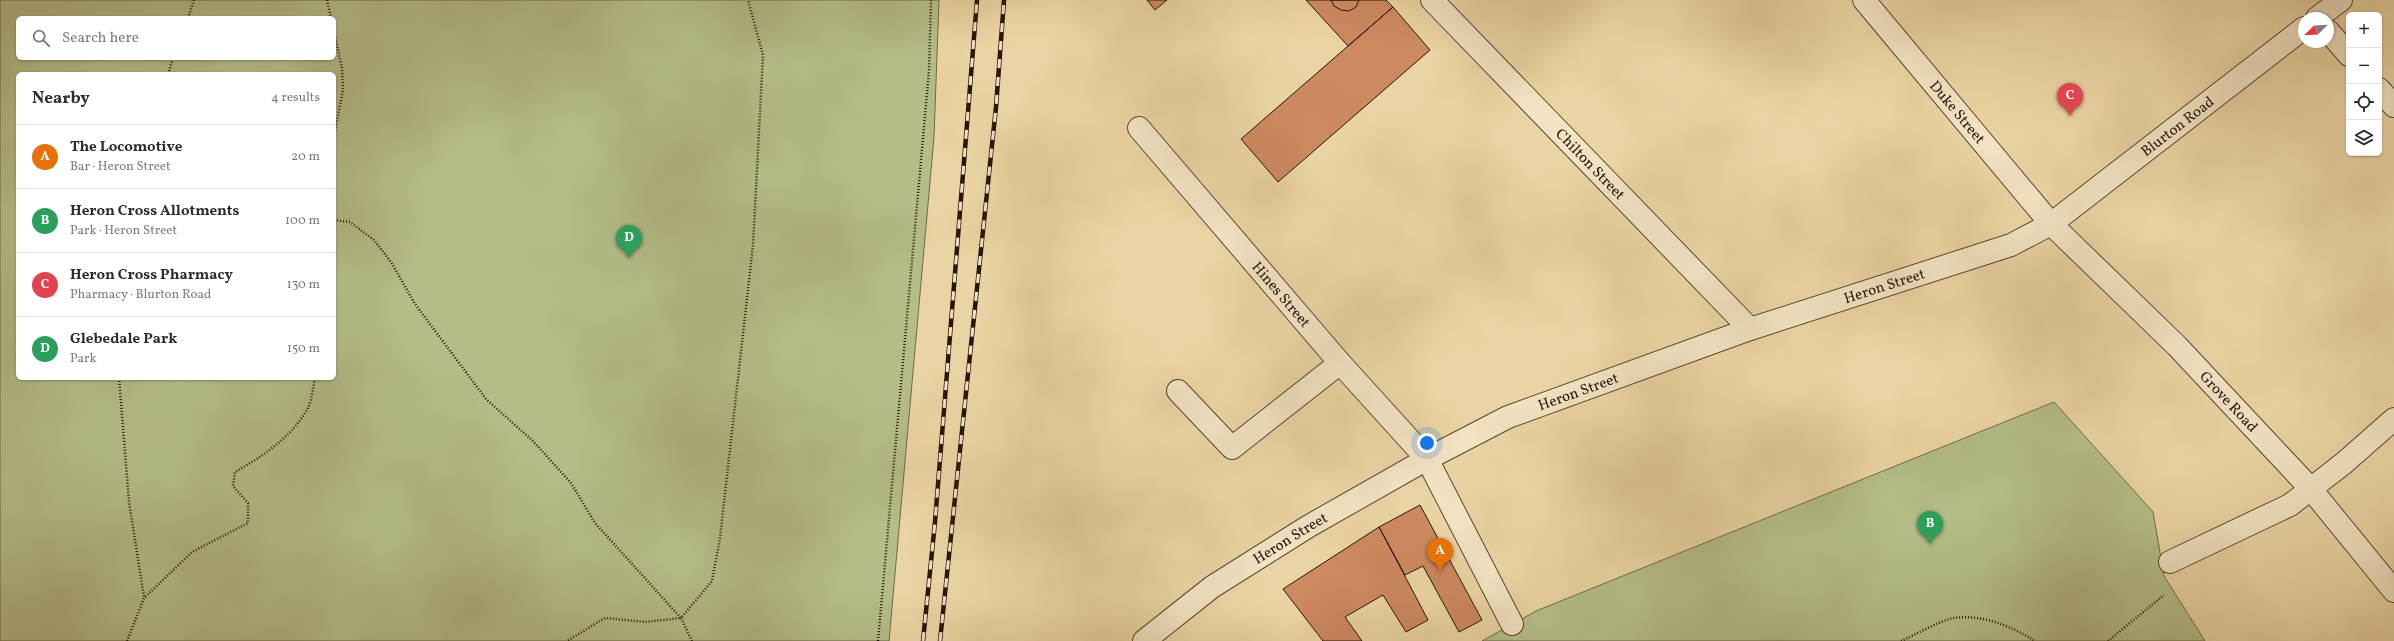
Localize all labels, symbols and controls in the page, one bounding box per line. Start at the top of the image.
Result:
north arrow [2298,12,2334,48]
map controls [2346,12,2382,156]
button: + [2346,12,2382,48]
search box [16,16,336,60]
icon: search [30,27,52,49]
text: Search here [62,28,139,49]
button: − [2346,48,2382,84]
street label: Duke Street [1924,77,1989,149]
pin: C [2057,83,2083,116]
button: locate [2346,84,2382,120]
text: Nearby [32,87,90,110]
text: 4 results [271,89,320,107]
street label: Blurton Road [2137,92,2219,162]
button: layers [2346,120,2382,156]
street label: Chilton Street [1550,125,1629,205]
text: The Locomotive [70,137,182,158]
text: A [40,148,50,166]
text: 20 m [291,148,320,166]
text: Bar · Heron Street [70,158,171,176]
text: Heron Cross Allotments [70,201,239,222]
text: B [41,212,49,230]
text: 100 m [285,212,320,230]
text: Park · Heron Street [70,222,177,240]
pin: D [616,225,642,258]
street label: Hines Street [1246,258,1314,333]
street label: Heron Street [1842,264,1928,310]
text: Heron Cross Pharmacy [70,265,233,286]
text: C [41,276,49,294]
text: 130 m [287,276,320,294]
text: Pharmacy · Blurton Road [70,286,211,304]
text: Glebedale Park [70,329,177,350]
text: D [40,340,50,358]
text: 150 m [287,340,320,358]
text: Park [70,350,97,368]
street label: Grove Road [2194,367,2262,438]
street label: Heron Street [1536,369,1622,417]
your location [1417,433,1437,453]
street label: Heron Street [1250,508,1332,570]
pin: B [1917,511,1943,544]
pin: A [1427,538,1453,571]

